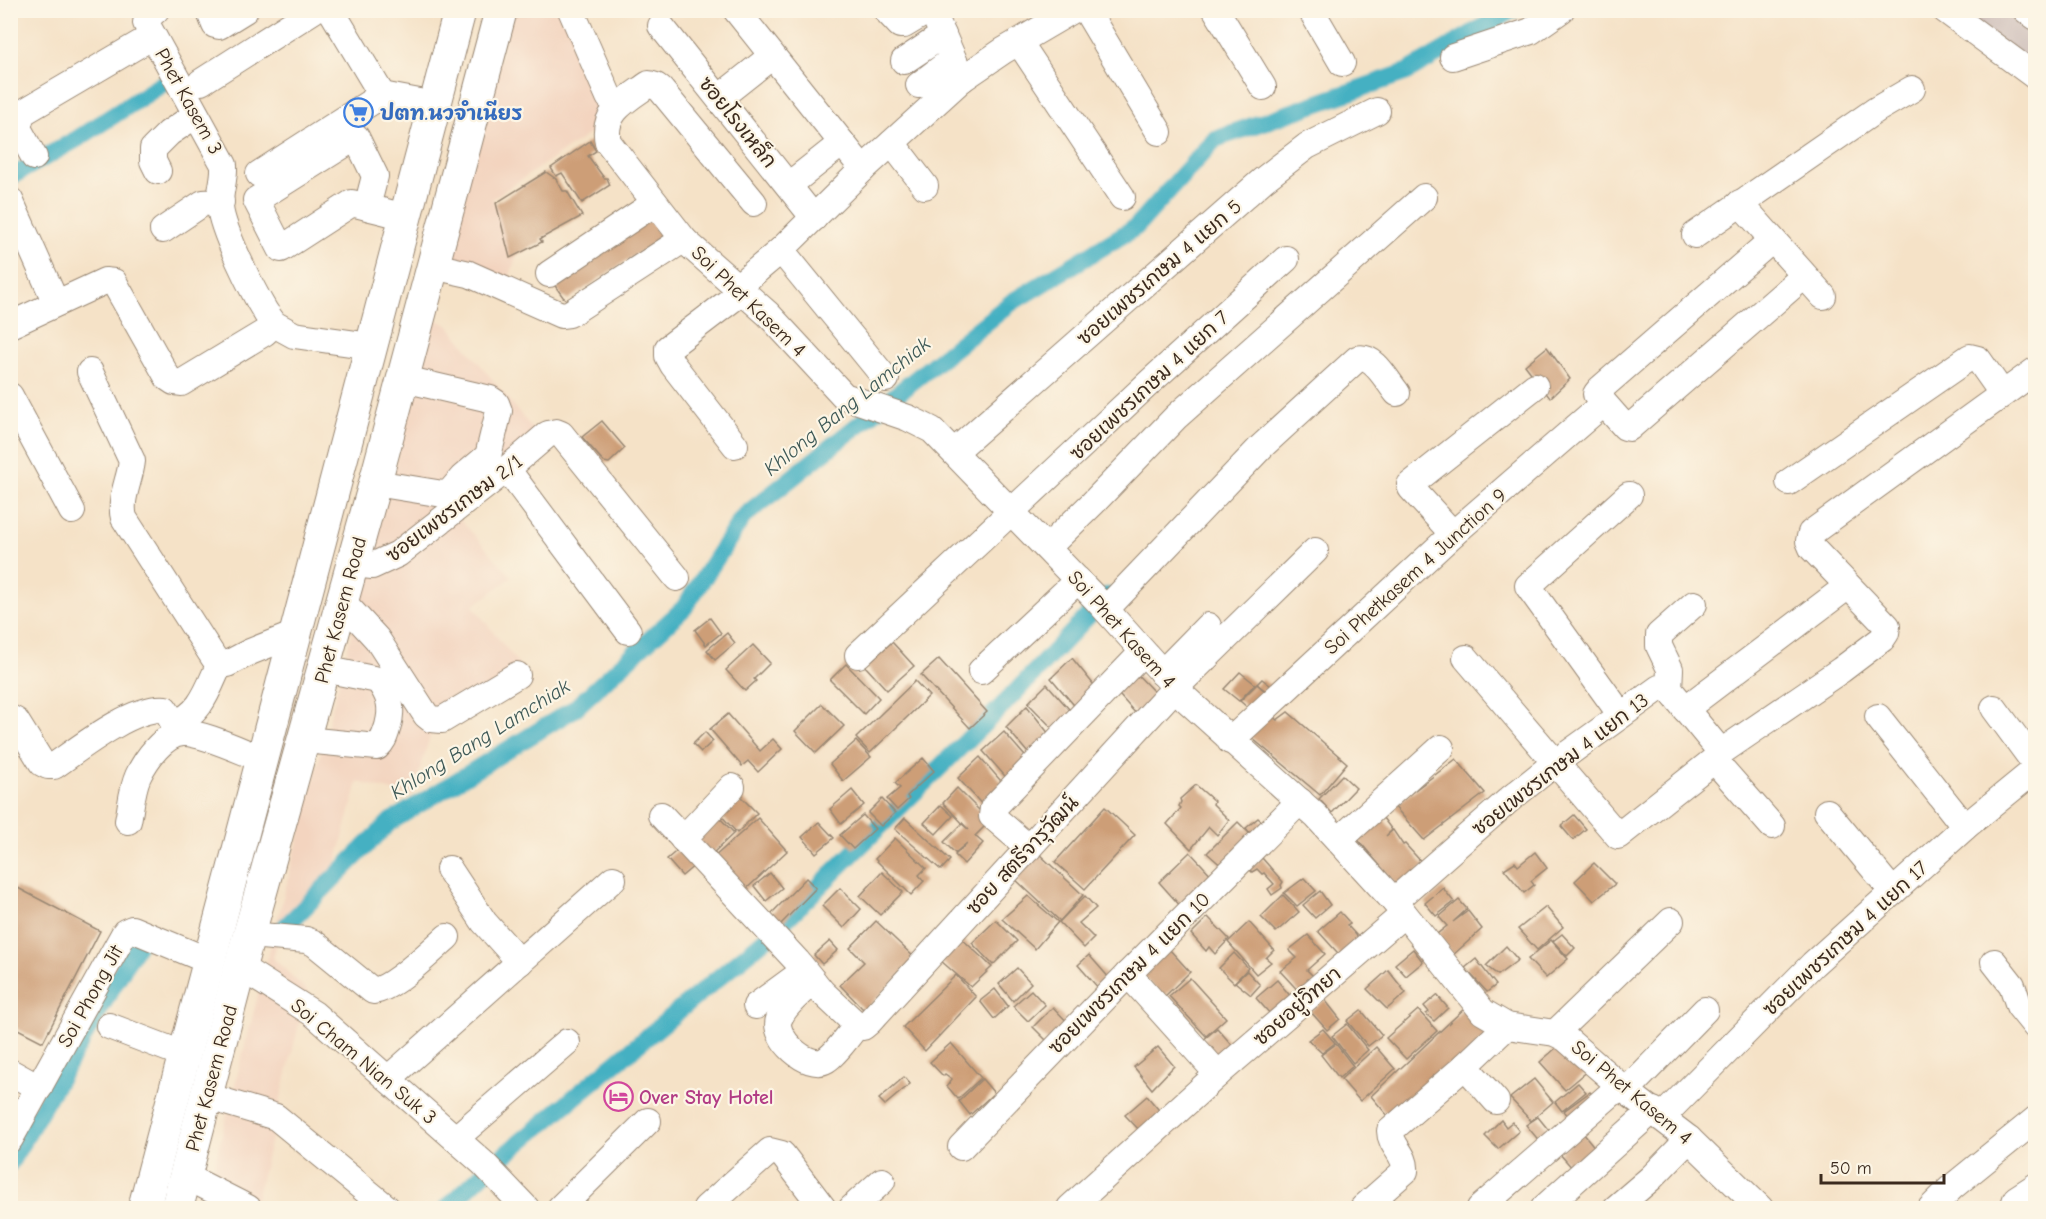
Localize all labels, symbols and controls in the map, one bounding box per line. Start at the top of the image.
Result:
street label: Phet Kasem 3 [150,44,227,158]
street label: ซอยโรงเหล็ก [694,71,783,172]
supermarket icon: ปตท.นวจำเนียร [343,97,375,129]
place label: ปตท.นวจำเนียร [380,100,522,125]
street label: ซอยเพชรเกษม 4 แยก 5 [1073,195,1246,350]
street label: Soi Phet Kasem 4 [687,241,811,362]
street label: ซอยเพชรเกษม 4 แยก 7 [1065,305,1234,465]
water label: Khlong Bang Lamchiak [759,331,936,481]
street label: ซอยเพชรเกษม 2/1 [382,450,527,567]
street label: Soi Phetkasem 4 Junction 9 [1320,483,1511,659]
street label: Phet Kasem Road [310,534,371,686]
street label: Soi Phet Kasem 4 [1063,566,1180,693]
water label: Khlong Bang Lamchiak [386,673,575,804]
street label: ซอยเพชรเกษม 4 แยก 13 [1468,688,1653,840]
street label: ซอย สตรีจารุวัฒน์ [960,790,1086,922]
street label: ซอยเพชรเกษม 4 แยก 17 [1758,856,1933,1021]
street label: ซอยเพชรเกษม 4 แยก 10 [1044,888,1215,1059]
street label: Soi Phong Jit [53,940,129,1051]
street label: ซอยอยู่วิทยา [1248,961,1348,1054]
street label: Soi Cham Nian Suk 3 [286,994,441,1129]
street label: Phet Kasem Road [181,1002,242,1154]
street label: Soi Phet Kasem 4 [1567,1035,1696,1149]
hotel icon: Over Stay Hotel [602,1081,634,1113]
place label: Over Stay Hotel [639,1086,774,1109]
scale bar [1821,1147,1944,1185]
text: 50 m [1830,1158,1872,1179]

